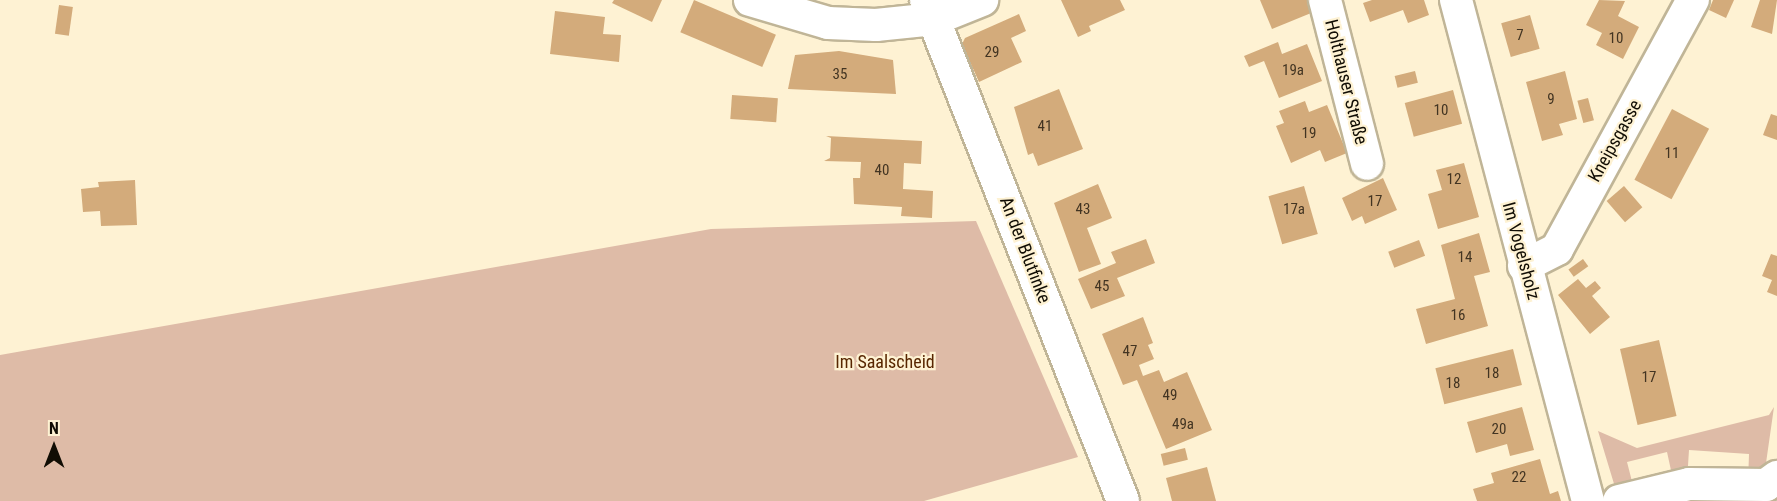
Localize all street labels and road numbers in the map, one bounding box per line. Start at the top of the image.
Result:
street label: Holthauser Straße [1320,17,1372,147]
street label: Kneipsgasse [1584,96,1646,186]
street label: An der Blutfinke [995,194,1055,306]
street label: Im Vogelsholz [1498,200,1544,302]

